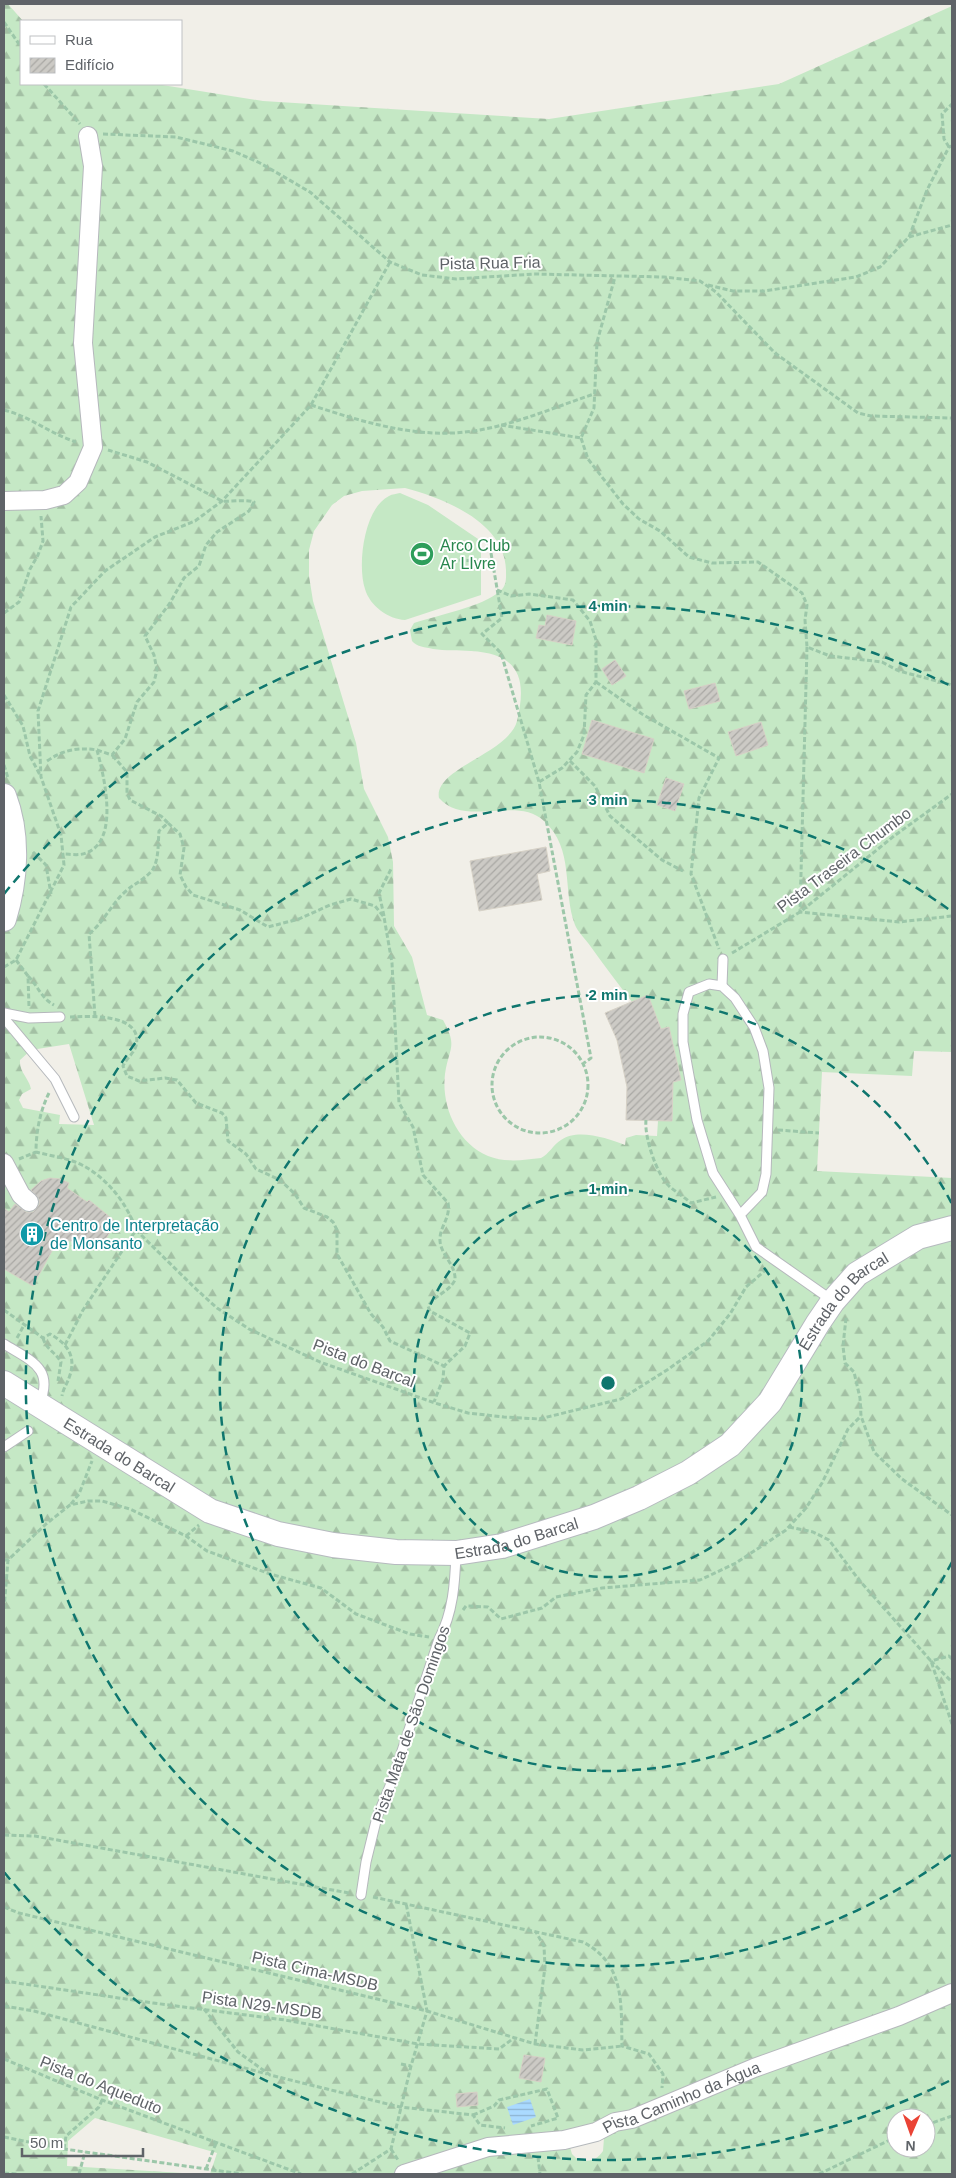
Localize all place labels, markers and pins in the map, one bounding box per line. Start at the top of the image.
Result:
place label: Arco Club Ar LIvre [440,537,510,572]
sports icon: Arco Club Ar LIvre [409,541,435,567]
place label: Centro de Interpretação de Monsanto [50,1217,219,1252]
building icon: Centro de Interpretação de Monsanto [19,1221,45,1247]
centre of rings [599,1374,617,1392]

